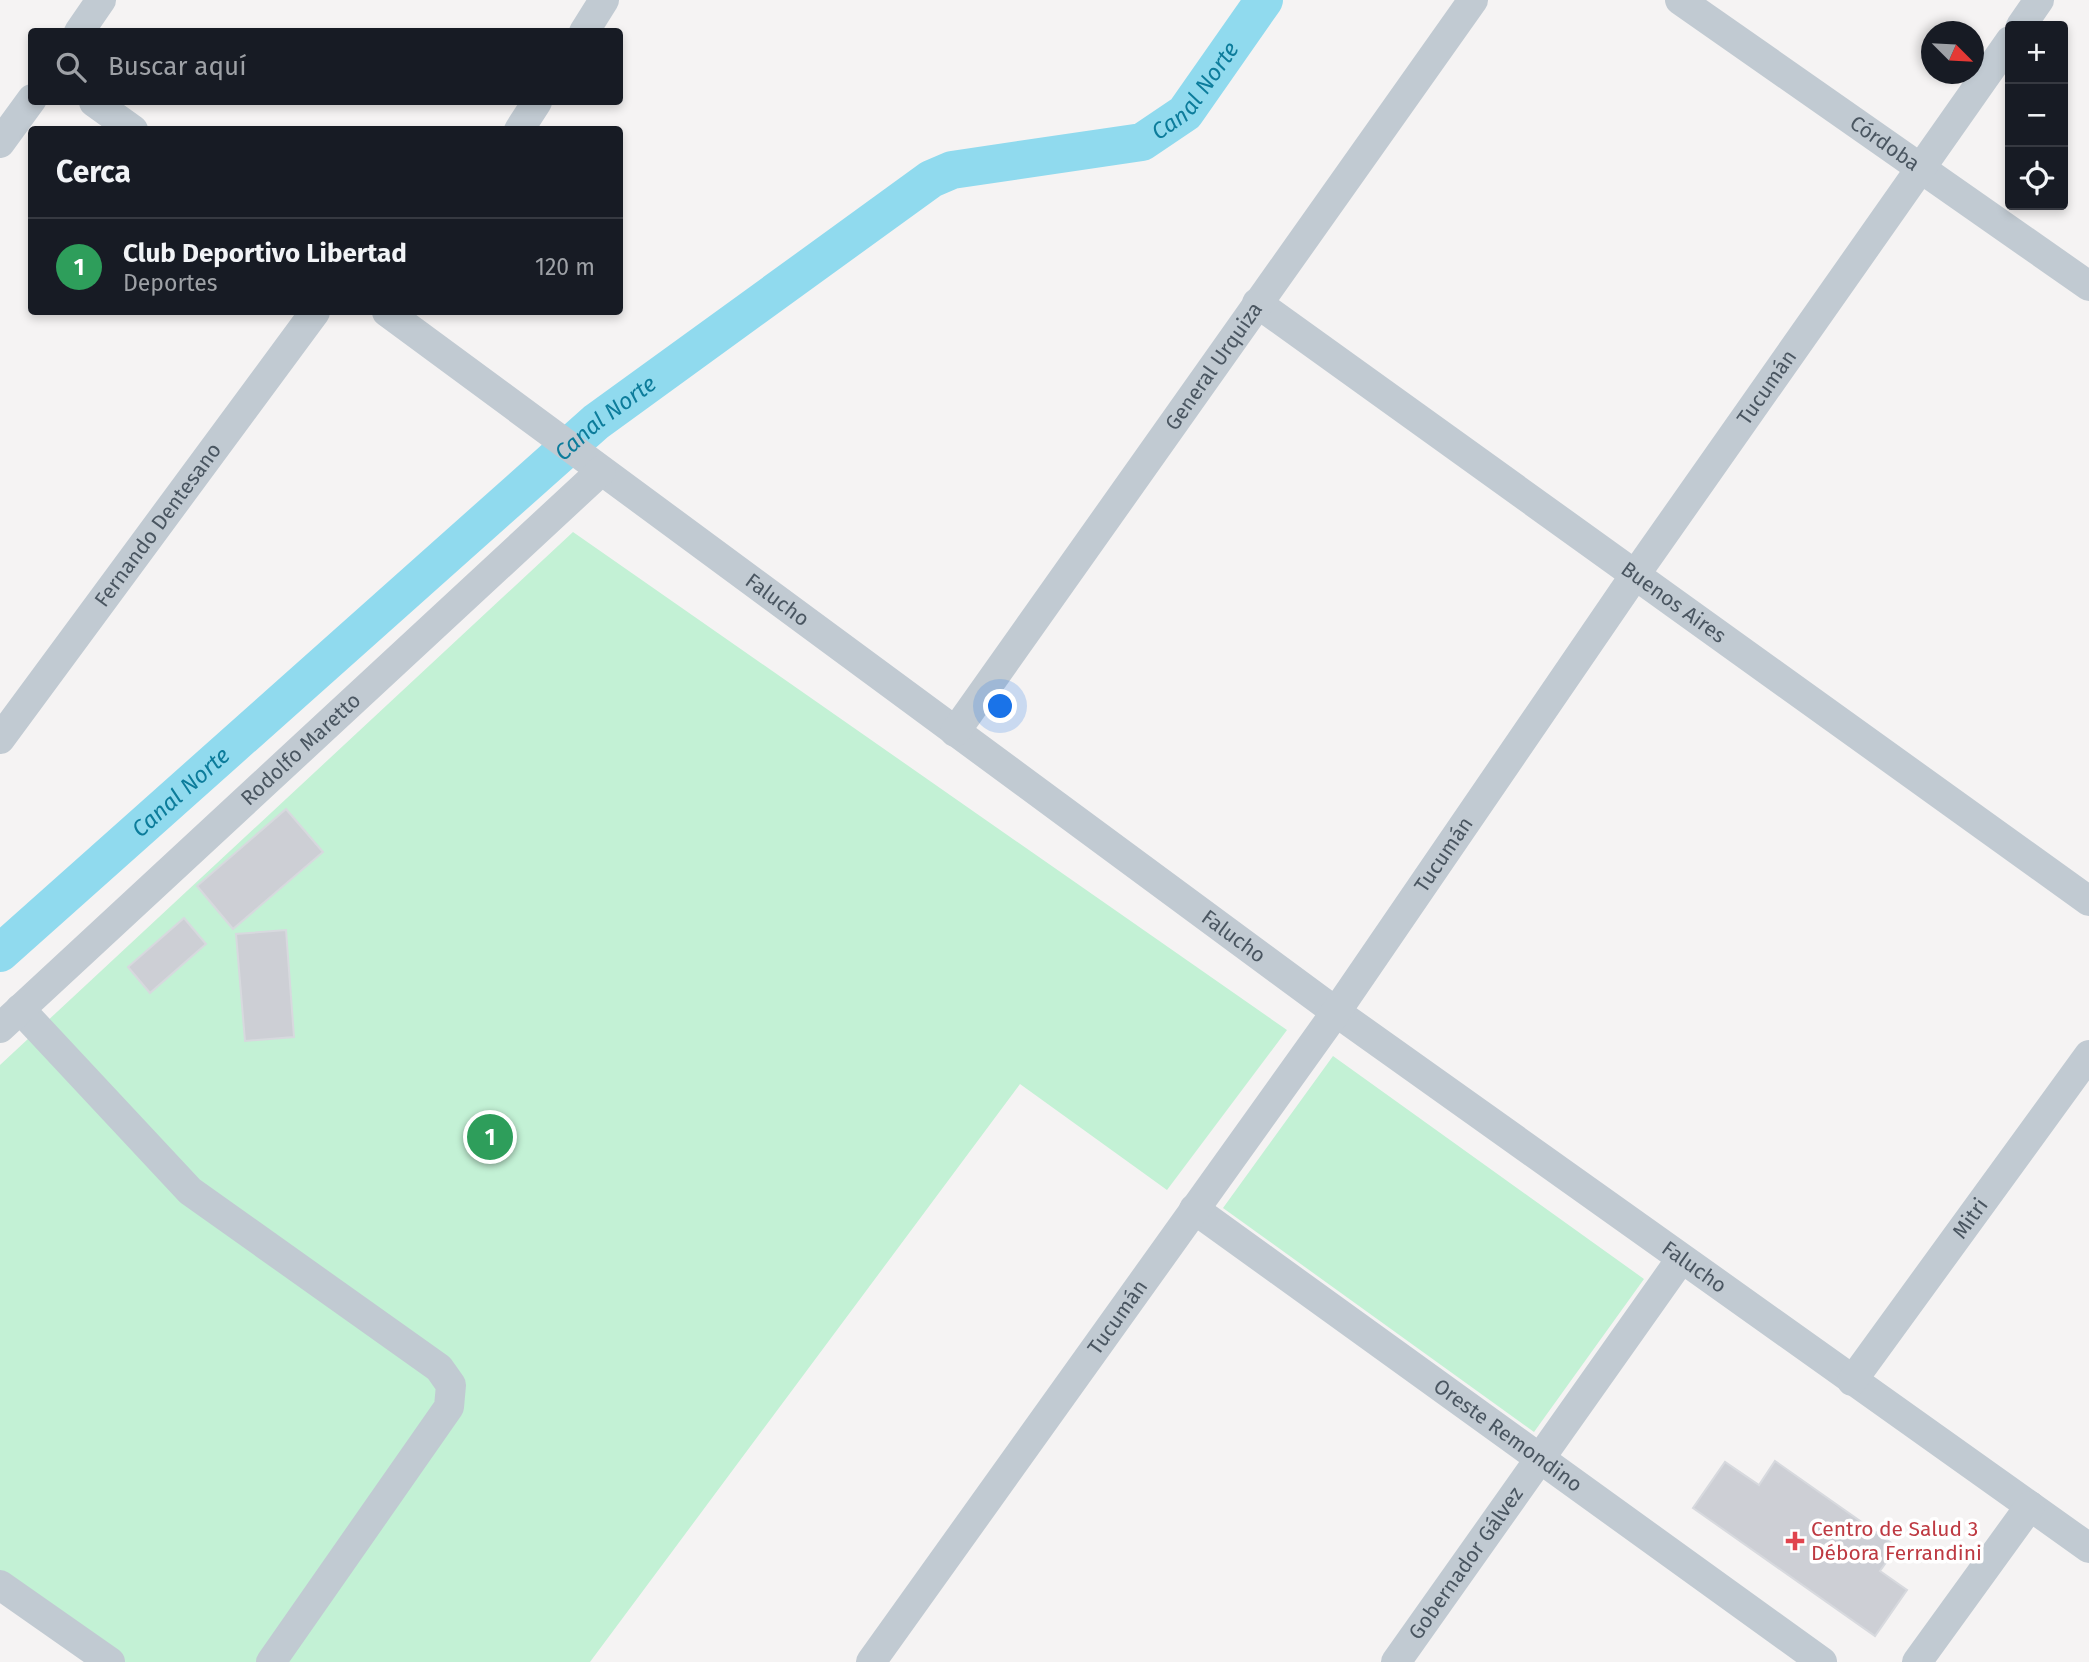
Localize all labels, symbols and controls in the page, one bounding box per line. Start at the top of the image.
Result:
north arrow [1921,21,1984,84]
map controls [2005,21,2068,210]
button: + [2005,21,2068,84]
search box [28,28,623,105]
water label: Canal Norte [1146,36,1245,146]
icon: search [52,48,90,86]
text: Buscar aquí [108,51,246,82]
button: − [2005,84,2068,147]
street label: Córdoba [1845,110,1925,177]
button: locate [2005,147,2068,210]
text: Cerca [56,154,131,190]
text: Club Deportivo Libertad [123,238,407,269]
text: 1 [74,253,84,281]
text: 120 m [535,253,595,281]
text: Deportes [123,269,218,297]
street label: General Urquiza [1159,297,1268,436]
street label: Tucumán [1731,345,1802,430]
water label: Canal Norte [549,369,661,466]
street label: Fernando Dentesano [89,438,227,612]
street label: Buenos Aires [1616,556,1731,649]
street label: Falucho [740,568,815,632]
street label: Rodolfo Maretto [235,687,366,811]
your location [983,689,1017,723]
water label: Canal Norte [126,741,236,843]
street label: Tucumán [1409,812,1479,897]
street label: Falucho [1196,904,1271,969]
pin: 1 [467,1111,513,1163]
street label: Mitri [1947,1193,1994,1244]
street label: Falucho [1657,1235,1732,1299]
street label: Tucumán [1082,1275,1153,1360]
street label: Oreste Remondino [1428,1373,1587,1498]
street label: Gobernador Gálvez [1403,1482,1529,1645]
place label: Centro de Salud 3 Débora Ferrandini [1811,1516,1982,1566]
marker: Centro de Salud 3 Débora Ferrandini [1785,1531,1805,1551]

